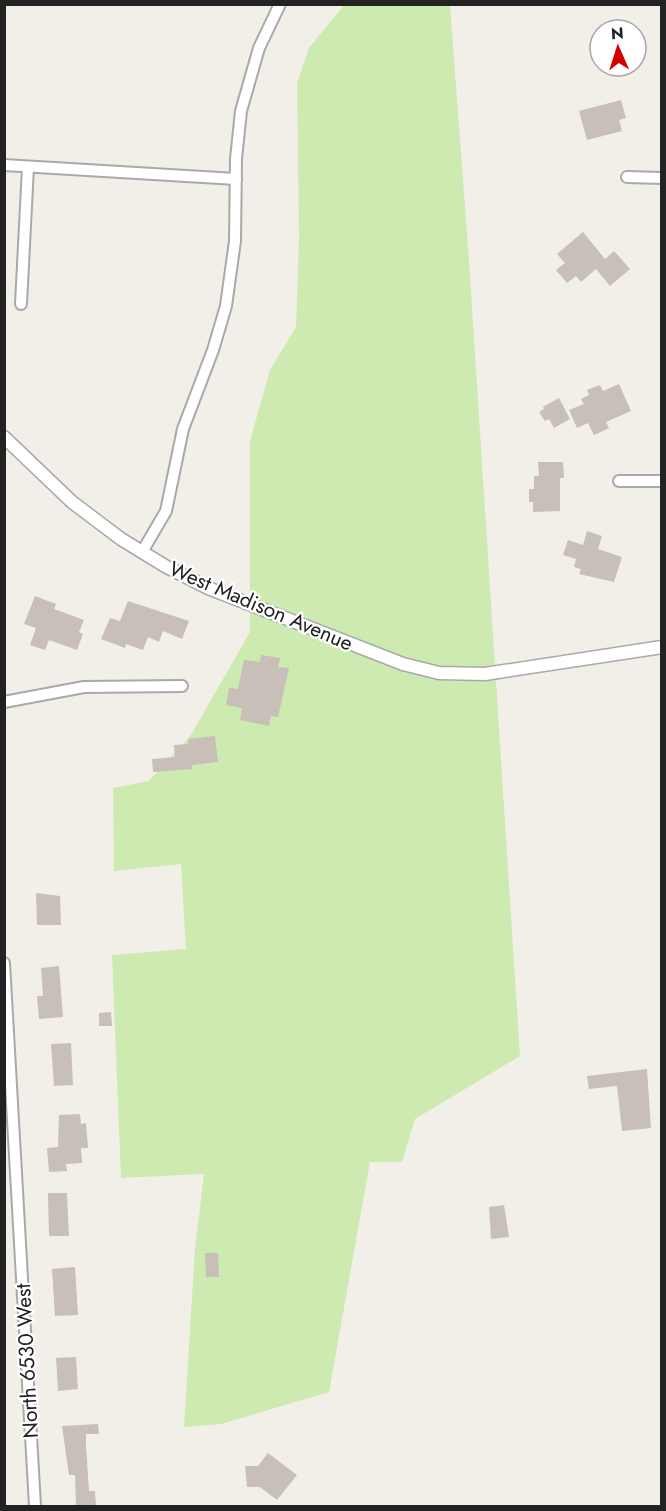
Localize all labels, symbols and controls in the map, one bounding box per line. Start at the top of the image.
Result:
north arrow [588,18,648,78]
text: N [610,22,624,45]
street label: West Madison Avenue [164,554,358,658]
street label: North 6530 West [8,1283,46,1439]

